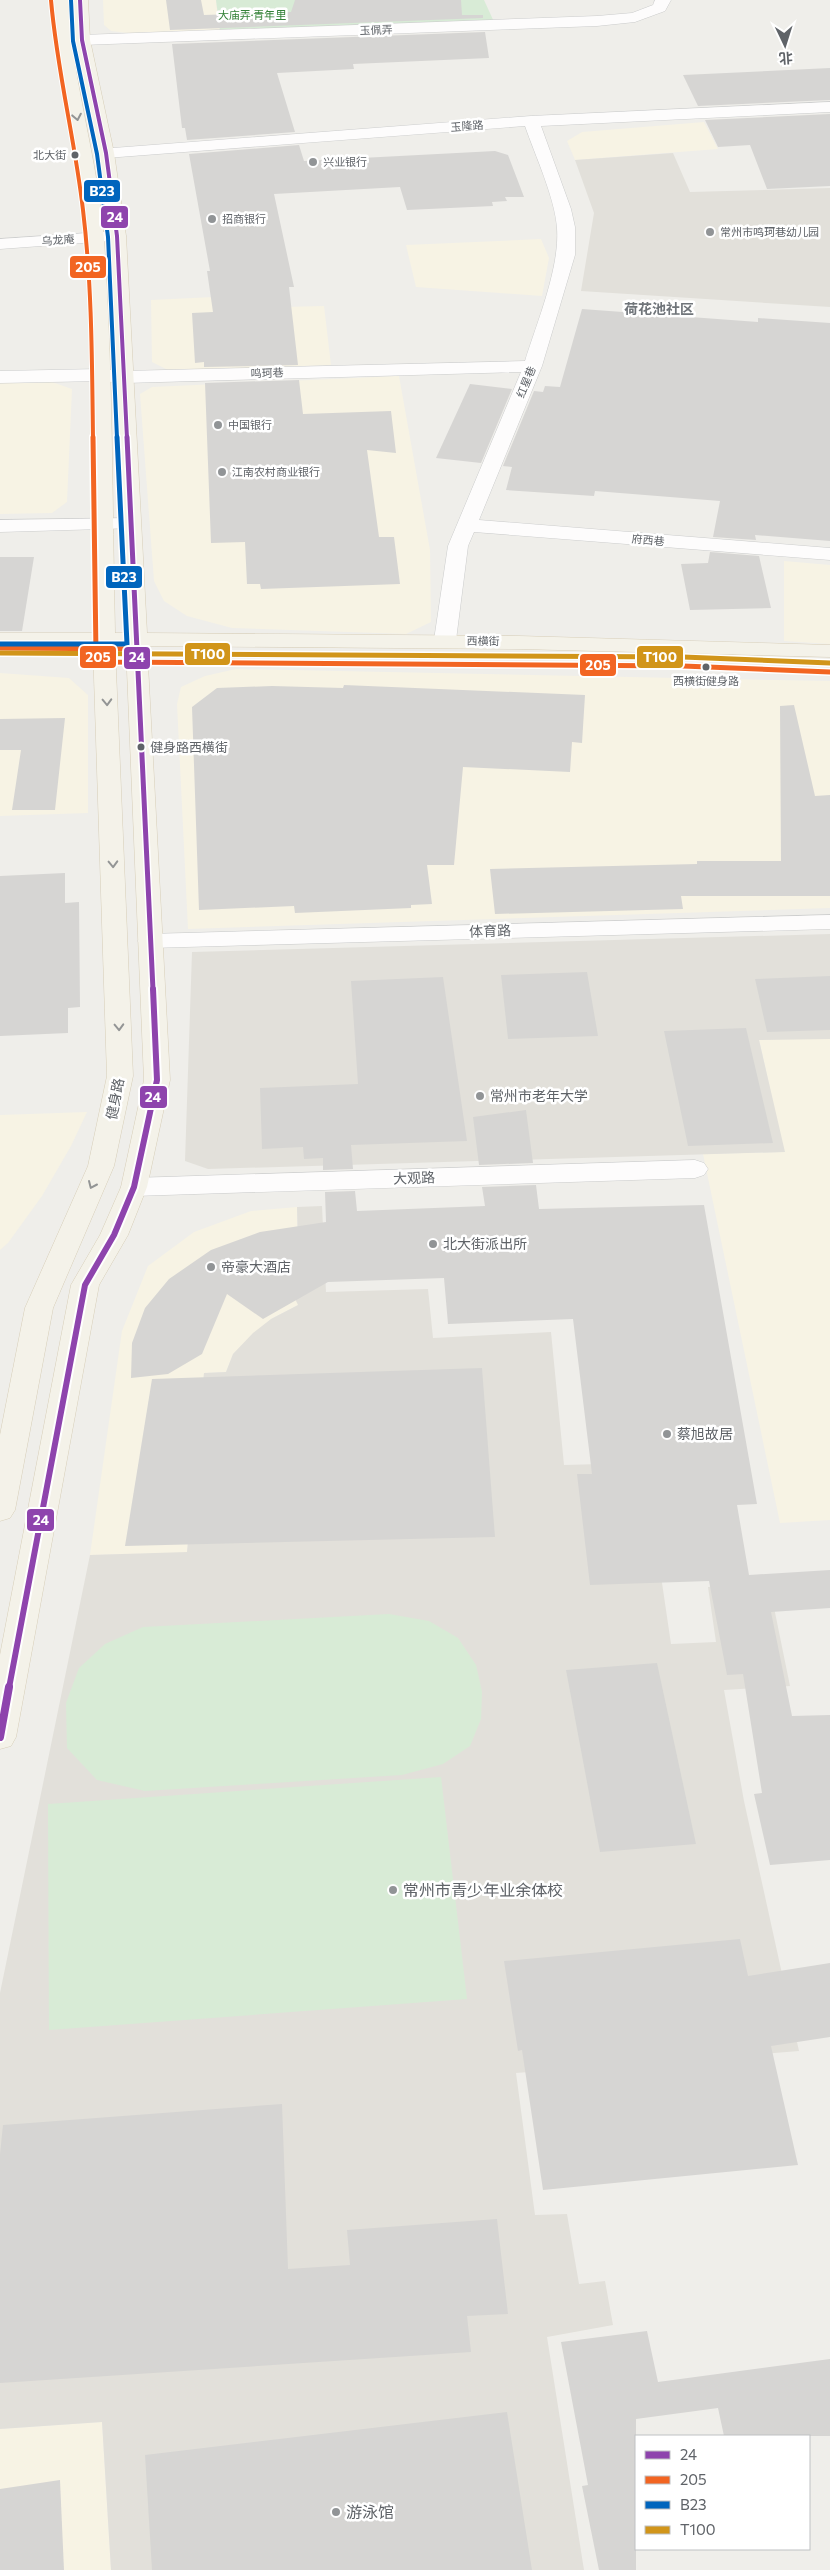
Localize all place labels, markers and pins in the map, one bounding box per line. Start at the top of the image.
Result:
place label: 北大街 [33,148,66,161]
marker: 北大街 [70,150,80,160]
place label: 兴业银行 [323,155,367,168]
marker: 兴业银行 [307,156,319,168]
place label: 招商银行 [222,212,266,225]
marker: 招商银行 [206,213,218,225]
place label: 常州市鸣珂巷幼儿园 [720,225,819,238]
marker: 常州市鸣珂巷幼儿园 [704,226,716,238]
place label: 中国银行 [228,418,272,431]
marker: 中国银行 [212,419,224,431]
place label: 江南农村商业银行 [232,465,320,478]
marker: 江南农村商业银行 [216,466,228,478]
marker: 西横街健身路 [701,662,711,672]
place label: 西横街健身路 [673,674,739,687]
place label: 健身路西横街 [150,739,228,755]
marker: 健身路西横街 [136,742,146,752]
place label: 常州市老年大学 [490,1087,588,1104]
marker: 常州市老年大学 [474,1090,486,1102]
place label: 北大街派出所 [443,1235,527,1252]
marker: 北大街派出所 [427,1238,439,1250]
place label: 帝豪大酒店 [221,1258,291,1275]
marker: 帝豪大酒店 [205,1261,217,1273]
place label: 蔡旭故居 [677,1425,733,1442]
marker: 蔡旭故居 [661,1428,673,1440]
place label: 常州市青少年业余体校 [403,1880,563,1899]
marker: 常州市青少年业余体校 [387,1884,399,1896]
place label: 游泳馆 [346,2502,394,2521]
marker: 游泳馆 [330,2506,342,2518]

